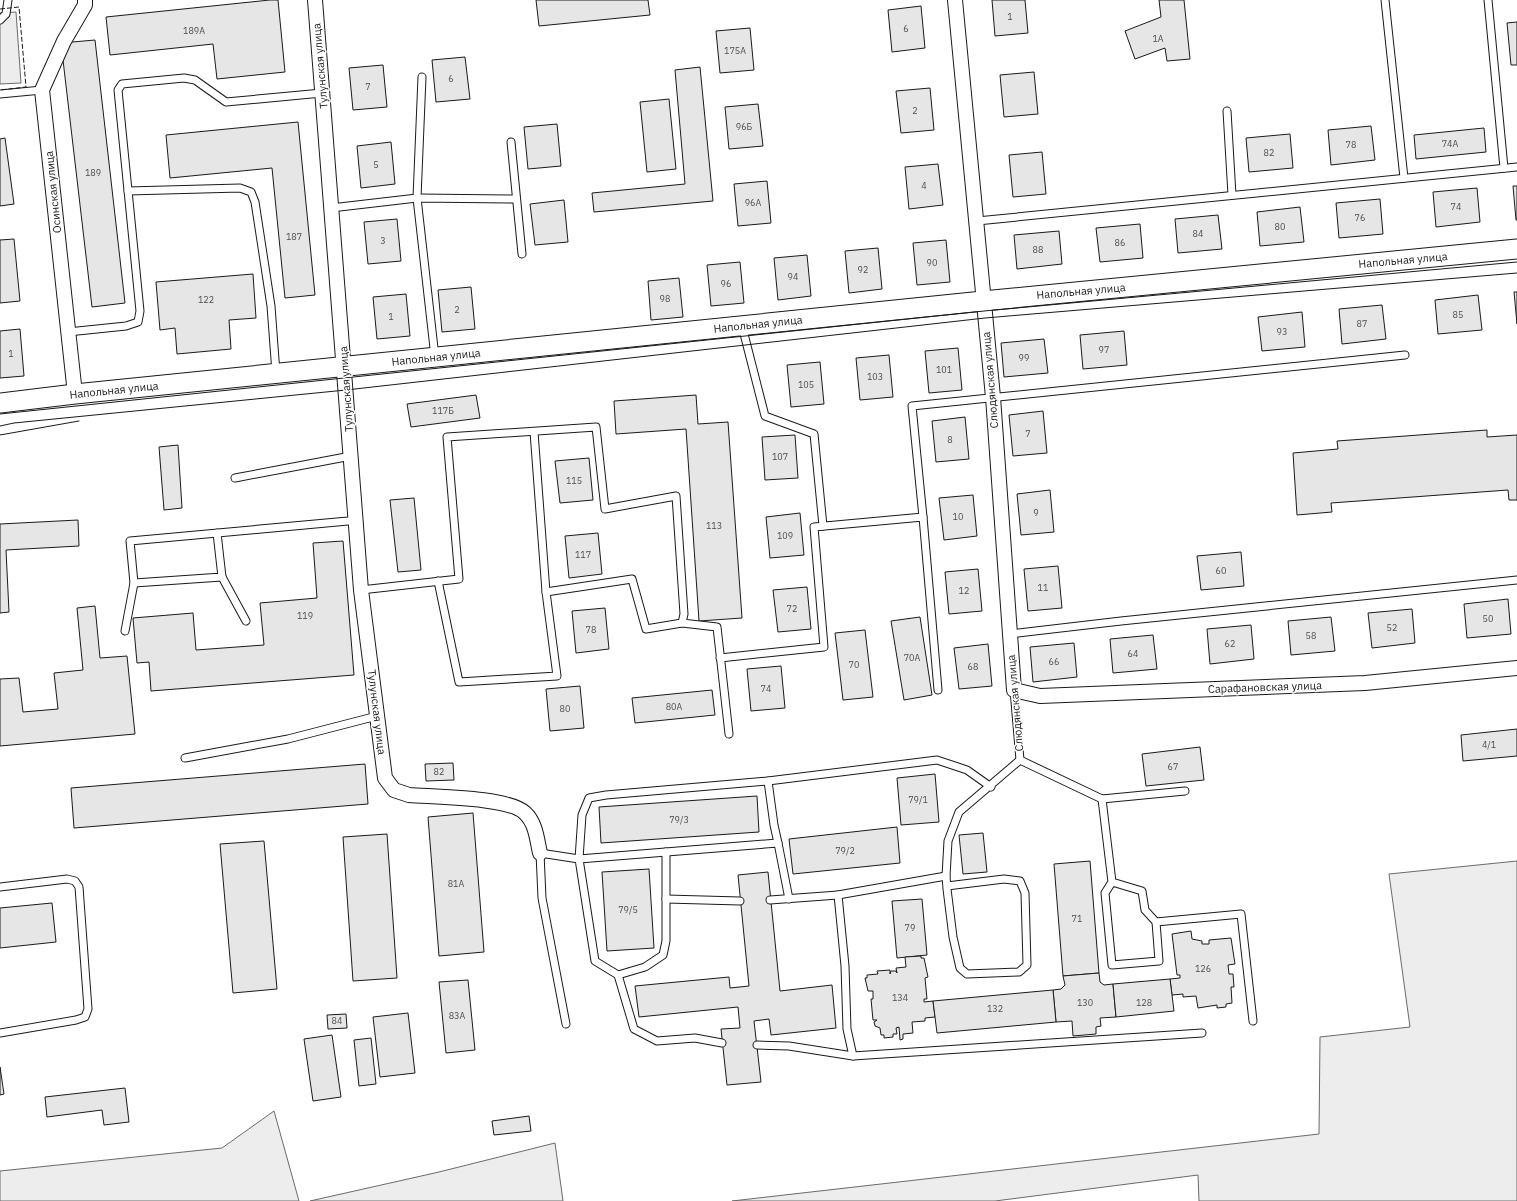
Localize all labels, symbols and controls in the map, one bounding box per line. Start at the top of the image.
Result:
house number: 1 [1007,11,1013,22]
street label: Тулунская улица [309,23,331,109]
house number: 6 [903,23,909,34]
house number: 189А [183,25,205,36]
house number: 1А [1152,33,1164,44]
house number: 175А [724,45,746,56]
house number: 6 [448,73,454,84]
house number: 7 [365,81,371,92]
house number: 2 [912,105,918,116]
house number: 96Б [736,121,753,132]
house number: 74А [1442,138,1459,149]
house number: 78 [1346,139,1356,150]
house number: 82 [1264,147,1274,158]
street label: Осинская улица [42,150,64,234]
house number: 5 [373,159,379,170]
house number: 189 [85,167,101,178]
house number: 4 [921,180,927,191]
house number: 96А [745,197,762,208]
house number: 74 [1451,201,1461,212]
house number: 76 [1355,212,1365,223]
house number: 80 [1275,221,1285,232]
house number: 84 [1193,228,1203,239]
house number: 187 [286,231,302,242]
house number: 3 [380,235,386,246]
house number: 86 [1115,237,1125,248]
house number: 88 [1033,244,1043,255]
street label: Напольная улица [1358,249,1448,271]
house number: 90 [927,257,937,268]
house number: 92 [858,264,868,275]
house number: 94 [788,271,798,282]
house number: 96 [721,278,731,289]
street label: Напольная улица [1036,280,1126,302]
house number: 98 [660,293,670,304]
house number: 122 [198,294,214,305]
house number: 2 [454,304,460,315]
house number: 85 [1453,309,1463,320]
house number: 1 [388,311,394,322]
street label: Напольная улица [713,312,803,336]
house number: 87 [1357,318,1367,329]
house number: 93 [1277,326,1287,337]
street label: Слюдянская улица [979,331,1001,429]
house number: 97 [1099,344,1109,355]
street label: Напольная улица [391,345,481,369]
street label: Тулунская улица [336,346,356,432]
house number: 1 [8,348,14,359]
house number: 99 [1019,352,1029,363]
house number: 101 [936,364,952,375]
house number: 103 [867,371,883,382]
street label: Напольная улица [69,378,159,402]
house number: 105 [798,379,814,390]
house number: 117Б [432,405,454,416]
house number: 7 [1025,428,1031,439]
house number: 8 [947,434,953,445]
house number: 107 [772,451,788,462]
house number: 115 [566,475,582,486]
house number: 9 [1033,507,1039,518]
house number: 10 [953,511,963,522]
house number: 113 [706,520,722,531]
house number: 109 [777,530,793,541]
house number: 117 [575,549,591,560]
house number: 60 [1216,565,1226,576]
house number: 11 [1038,582,1048,593]
house number: 12 [959,585,969,596]
house number: 72 [787,603,797,614]
house number: 119 [297,610,313,621]
house number: 50 [1483,613,1493,624]
house number: 52 [1387,622,1397,633]
house number: 78 [586,624,596,635]
house number: 58 [1306,630,1316,641]
house number: 62 [1225,638,1235,649]
house number: 64 [1128,648,1138,659]
house number: 70А [904,652,921,663]
street label: Слюдянская улица [1004,654,1026,752]
house number: 66 [1049,656,1059,667]
house number: 70 [849,659,859,670]
house number: 68 [968,661,978,672]
street label: Тулунская улица [365,669,389,755]
street label: Сарафановская улица [1208,678,1322,696]
house number: 74 [761,683,771,694]
house number: 80А [666,701,683,712]
house number: 80 [560,703,570,714]
house number: 4/1 [1482,739,1496,750]
house number: 67 [1168,761,1178,772]
house number: 82 [434,766,444,777]
house number: 79/1 [908,794,928,805]
house number: 79/3 [669,814,689,825]
house number: 79/2 [835,845,855,856]
house number: 81А [448,878,465,889]
house number: 79/5 [618,904,638,915]
house number: 71 [1072,913,1082,924]
house number: 79 [905,922,915,933]
house number: 126 [1195,963,1211,974]
house number: 134 [892,992,908,1003]
house number: 130 [1077,997,1093,1008]
house number: 128 [1136,997,1152,1008]
house number: 132 [987,1003,1003,1014]
house number: 83А [449,1010,466,1021]
house number: 84 [332,1015,342,1026]

